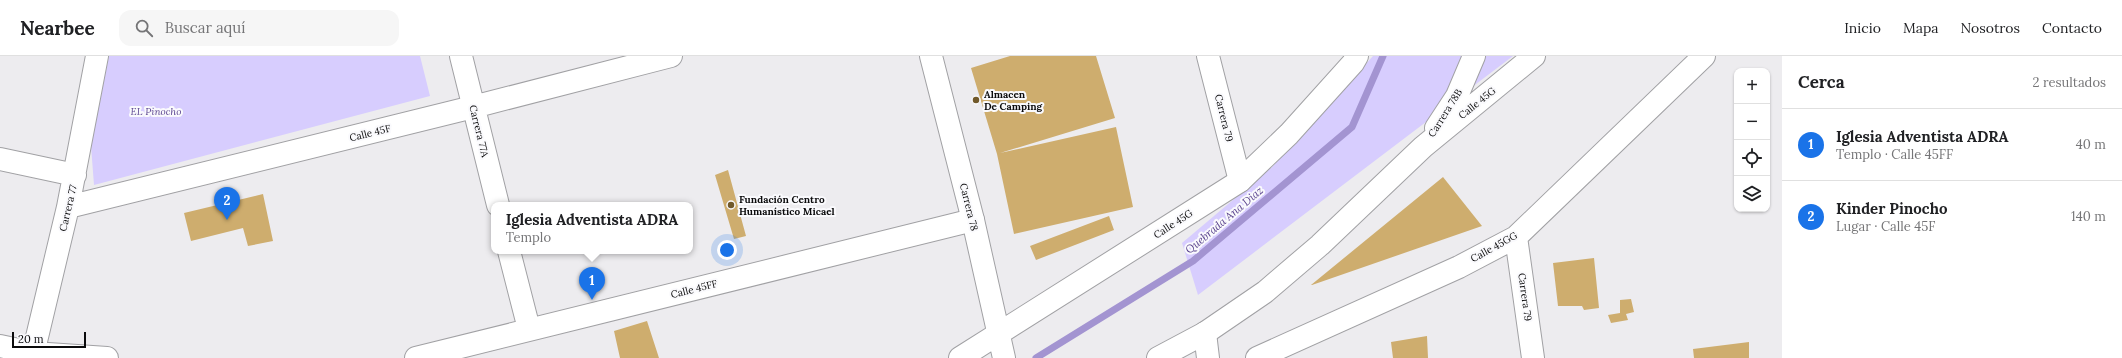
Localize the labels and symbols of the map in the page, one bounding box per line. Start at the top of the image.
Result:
street label: Calle 45G [1456,84,1499,122]
street label: Carrera 78B [1425,86,1465,140]
place label: Almacen De Camping [984,88,1043,113]
street label: Carrera 79 [1212,93,1236,143]
marker: Almacen De Camping [971,95,981,105]
street label: Carrera 77A [466,103,492,159]
park label: EL Pinocho [131,105,181,118]
street label: Calle 45F [348,121,392,144]
street label: Carrera 78 [957,182,981,232]
street label: Carrera 77 [56,183,80,233]
water label: Quebrada Ana Diaz [1182,183,1266,257]
pin: 2 [214,187,240,220]
place label: Fundación Centro Humanístico Micael [739,193,835,218]
marker: Fundación Centro Humanístico Micael [726,200,736,210]
street label: Calle 45G [1151,206,1195,241]
street label: Calle 45GG [1468,229,1520,265]
your location [717,240,737,260]
pin: 1 [579,267,605,300]
street label: Carrera 79 [1515,272,1535,322]
street label: Calle 45FF [669,277,719,301]
scale bar [12,330,86,349]

